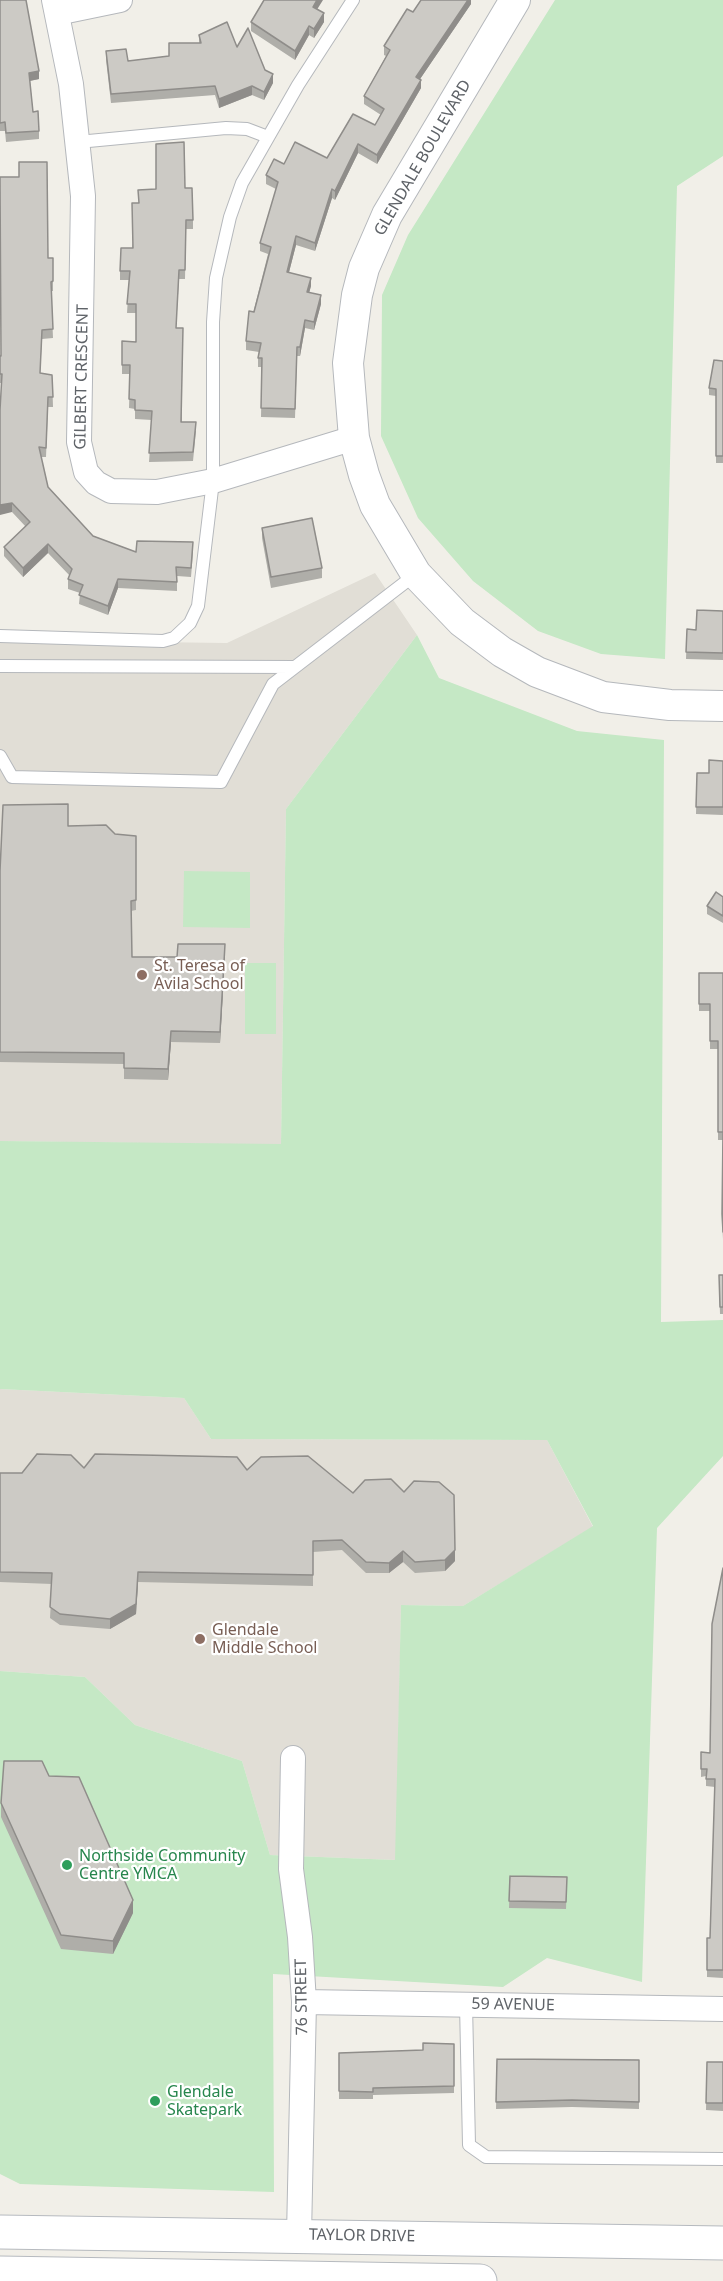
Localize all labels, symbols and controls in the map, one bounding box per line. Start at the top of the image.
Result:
street label: GLENDALE BOULEVARD [370,77,476,239]
street label: GILBERT CRESCENT [71,304,93,450]
place label: St. Teresa of Avila School [154,956,245,994]
marker: St. Teresa of Avila School [135,968,149,982]
place label: Glendale Middle School [212,1620,317,1658]
marker: Glendale Middle School [193,1632,207,1646]
place label: Northside Community Centre YMCA [79,1846,245,1884]
marker: Northside Community Centre YMCA [60,1858,74,1872]
street label: 76 STREET [292,1958,312,2036]
street label: 59 AVENUE [471,1995,555,2015]
place label: Glendale Skatepark [167,2082,242,2120]
marker: Glendale Skatepark [148,2094,162,2108]
street label: TAYLOR DRIVE [309,2225,415,2247]

